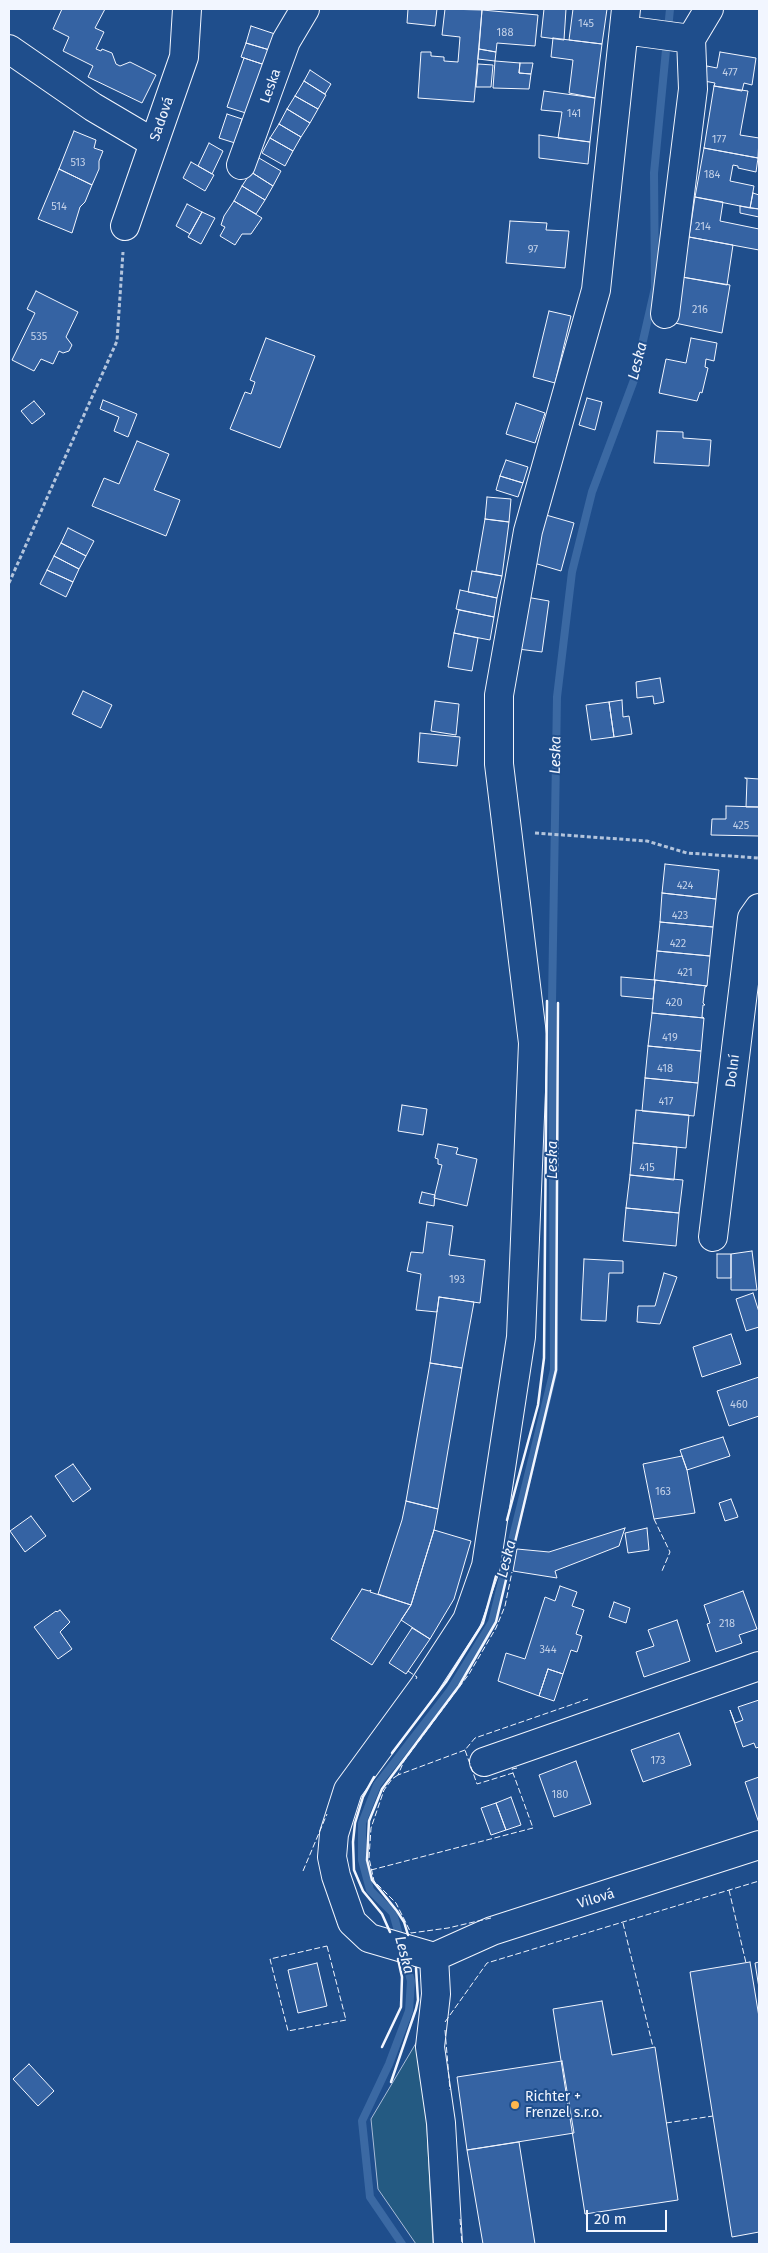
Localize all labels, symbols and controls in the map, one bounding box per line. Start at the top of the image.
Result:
house number: 145 [578,17,594,31]
house number: 188 [497,26,513,40]
house number: 477 [722,66,738,80]
street label: Leska [257,67,285,105]
street label: Sadová [147,95,177,143]
house number: 141 [567,107,581,121]
house number: 177 [712,133,726,147]
house number: 513 [70,156,86,170]
house number: 184 [704,168,720,182]
house number: 514 [51,200,67,214]
house number: 214 [695,220,711,234]
house number: 97 [528,243,538,257]
house number: 216 [692,303,708,317]
house number: 535 [31,330,47,344]
water label: Leska [625,340,651,382]
water label: Leska [547,736,565,774]
house number: 425 [733,819,749,833]
house number: 424 [677,879,693,893]
house number: 423 [672,909,688,923]
house number: 422 [670,937,686,951]
house number: 421 [677,966,693,980]
house number: 420 [665,996,683,1010]
house number: 419 [662,1031,678,1045]
street label: Dolní [723,1053,743,1089]
house number: 418 [657,1062,673,1076]
house number: 417 [659,1095,673,1109]
water label: Leska [544,1141,562,1179]
house number: 415 [639,1161,655,1175]
house number: 193 [449,1273,465,1287]
house number: 460 [730,1398,748,1412]
house number: 163 [655,1485,671,1499]
water label: Leska [494,1538,520,1580]
house number: 218 [719,1617,735,1631]
house number: 344 [539,1643,557,1657]
house number: 173 [650,1754,666,1768]
house number: 180 [552,1788,568,1802]
street label: Vilová [575,1885,617,1913]
water label: Leska [390,1934,418,1976]
place label: Richter + Frenzel s.r.o. [525,2089,602,2122]
marker: Richter + Frenzel s.r.o. [509,2099,521,2111]
scale bar [588,2200,669,2232]
text: 20 m [594,2210,627,2228]

